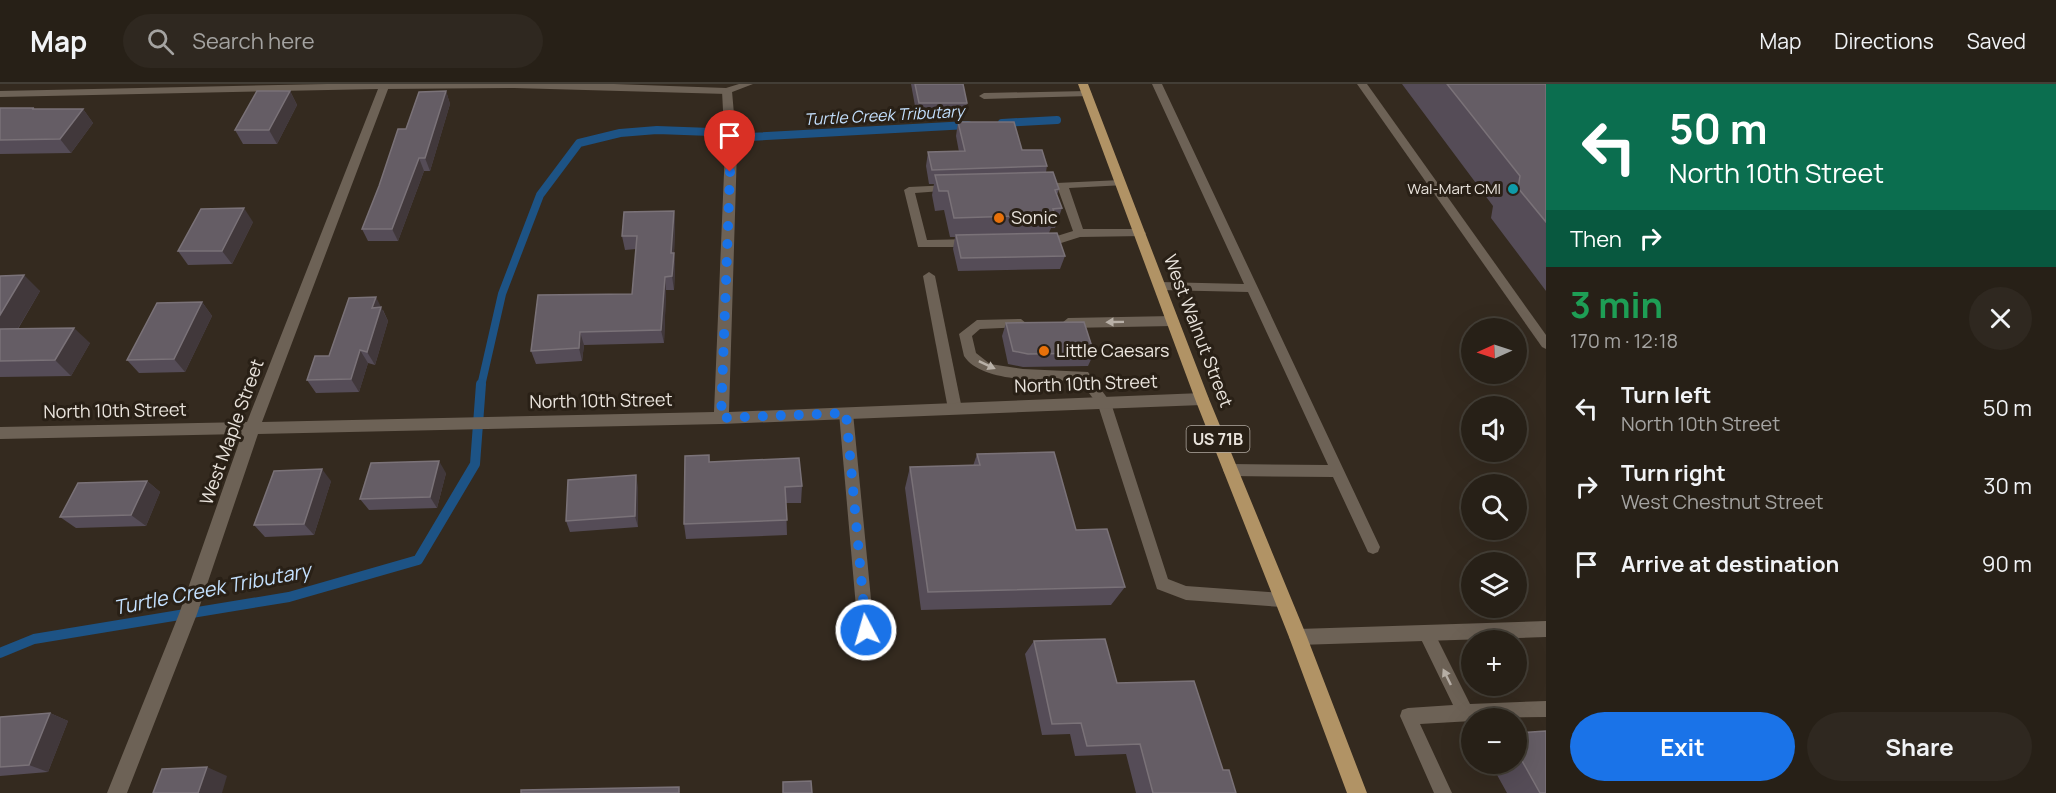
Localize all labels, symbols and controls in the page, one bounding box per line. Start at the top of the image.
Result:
search box [123,14,543,68]
text: Map [30,22,87,60]
icon: search [144,25,177,58]
text: Search here [192,26,315,56]
text: Map [1760,27,1801,55]
text: Directions [1834,27,1934,55]
text: Saved [1967,27,2026,55]
text: 50 m [1669,99,1767,157]
water label: Turtle Creek Tributary [803,100,967,130]
icon: left [1570,108,1648,186]
pin [704,110,755,172]
icon: arrive [713,119,746,152]
text: North 10th Street [1669,154,1884,191]
place label: Wal-Mart CMI [1407,178,1501,199]
marker: Wal-Mart CMI [1506,182,1520,196]
place label: Sonic [1011,205,1058,229]
marker: Sonic [992,211,1006,225]
icon: right [1634,222,1667,255]
text: Then [1570,224,1622,254]
street label: West Walnut Street [1159,251,1239,410]
text: 3 min [1570,280,1663,329]
button: close [1969,287,2032,350]
one-way arrow [1105,317,1124,327]
north arrow [1461,318,1527,384]
map controls [1461,318,1527,774]
text: 170 m · 12:18 [1570,327,1678,354]
place label: Little Caesars [1056,338,1170,362]
marker: Little Caesars [1037,344,1051,358]
street label: West Maple Street [194,355,269,508]
one-way arrow [978,361,995,370]
street label: North 10th Street [1014,369,1158,397]
text: Turn left [1621,380,1711,410]
street label: North 10th Street [529,387,673,413]
icon: left [1570,392,1603,425]
text: 50 m [1983,393,2032,423]
button: sound [1461,396,1527,462]
street label: North 10th Street [43,397,187,423]
text: North 10th Street [1621,410,1780,437]
road number: US 71B [1186,426,1250,452]
text: Turn right [1621,458,1726,488]
icon: right [1570,470,1603,503]
text: 30 m [1983,471,2032,501]
button: search [1461,474,1527,540]
text: West Chestnut Street [1621,488,1824,515]
icon: arrive [1570,548,1603,581]
text: Arrive at destination [1621,549,1839,579]
text: 90 m [1982,549,2032,579]
button: layers [1461,552,1527,618]
water label: Turtle Creek Tributary [111,556,315,621]
position arrow [834,598,898,662]
button: + [1461,630,1527,696]
one-way arrow [1443,668,1452,685]
button: − [1461,708,1527,774]
button: Exit [1570,712,1795,781]
button: Share [1807,712,2032,781]

